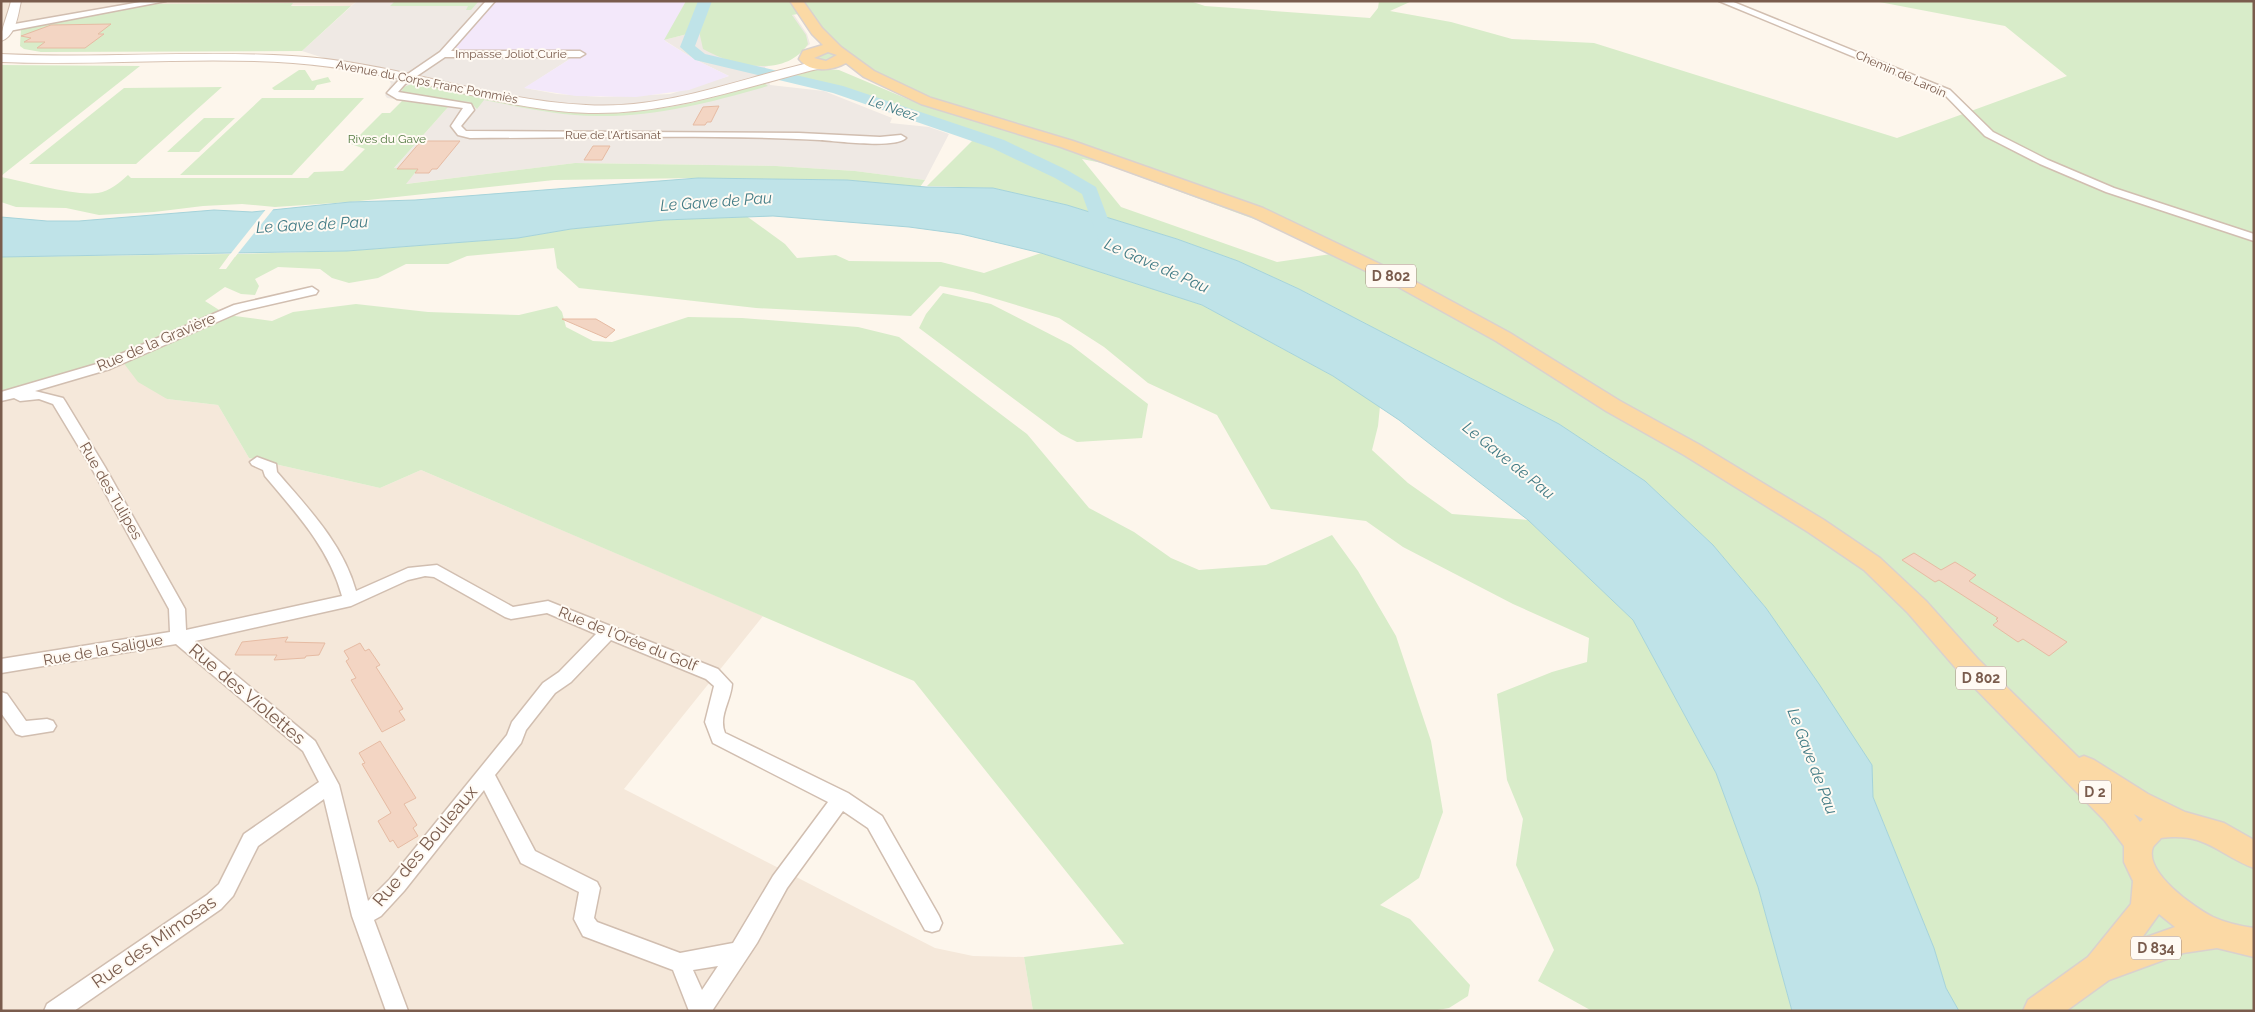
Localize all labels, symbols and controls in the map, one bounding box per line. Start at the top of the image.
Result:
street label: Impasse Joliot Curie [455,47,567,61]
street label: Chemin de Laroin [1853,48,1949,100]
street label: Avenue du Corps Franc Pommiès [335,58,519,107]
water label: Le Neez [867,92,920,124]
street label: Rue de l'Artisanat [565,128,661,142]
park label: Rives du Gave [348,132,426,146]
water label: Le Gave de Pau [659,188,773,215]
water label: Le Gave de Pau [255,212,369,237]
water label: Le Gave de Pau [1102,234,1212,297]
road number: D 802 [1366,264,1416,288]
street label: Rue de la Gravière [94,309,218,375]
water label: Le Gave de Pau [1459,418,1558,503]
street label: Rue des Tulipes [76,439,146,543]
street label: Rue de l'Orée du Golf [556,603,701,676]
street label: Rue de la Saligue [42,631,164,669]
street label: Rue des Violettes [185,639,310,749]
road number: D 802 [1956,666,2006,690]
water label: Le Gave de Pau [1784,705,1842,817]
road number: D 2 [2079,780,2111,804]
street label: Rue des Bouleaux [368,781,481,910]
street label: Rue des Mimosas [88,891,220,992]
road number: D 834 [2131,936,2181,960]

